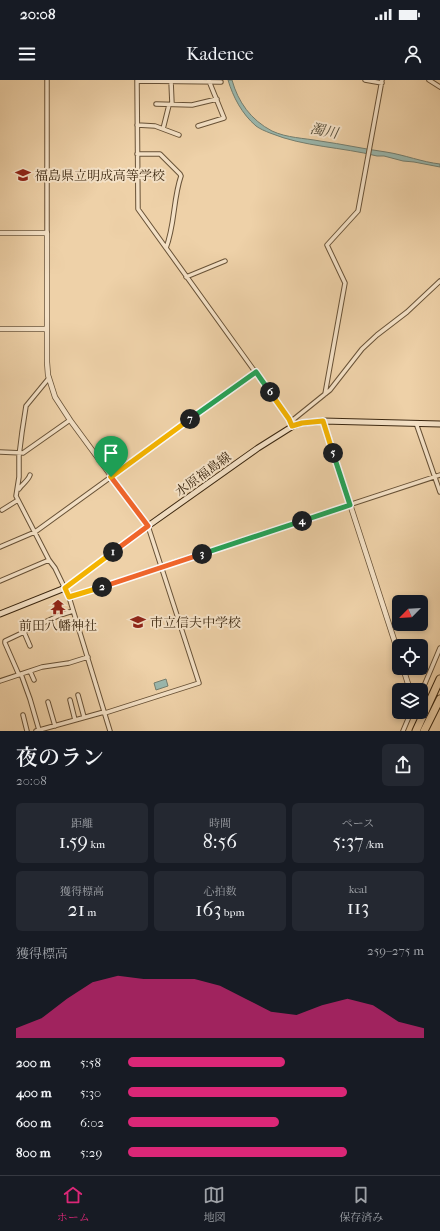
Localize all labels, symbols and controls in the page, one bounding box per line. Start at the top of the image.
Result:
text: 20:08 [20,5,55,23]
icon: menu [16,43,38,65]
icon: person [402,43,424,65]
text: Kadence [186,44,254,65]
water label: 濁川 [309,120,341,142]
school or university icon: 福島県立明成高等学校 [14,166,32,184]
place label: 福島県立明成高等学校 [35,168,165,183]
pin: 6 [260,382,280,402]
text: 6 [267,385,273,398]
pin: 7 [180,409,200,429]
text: 7 [187,412,193,425]
pin [94,436,128,477]
icon: arrive [100,442,122,464]
pin: 5 [323,443,343,463]
text: 5 [331,446,335,459]
street label: 水原福島線 [172,449,234,499]
pin: 4 [292,511,312,531]
text: 4 [299,514,305,527]
pin: 1 [103,542,123,562]
pin: 3 [192,544,212,564]
text: 1 [111,545,115,558]
text: 3 [200,547,204,560]
pin: 2 [92,577,112,597]
text: 2 [99,580,105,593]
north arrow [392,595,428,631]
map controls [392,595,428,719]
temple icon: 前田八幡神社 [49,598,67,616]
school or university icon: 市立信夫中学校 [129,613,147,631]
place label: 市立信夫中学校 [150,615,241,630]
place label: 前田八幡神社 [19,618,97,633]
button: locate [392,639,428,675]
button: layers [392,683,428,719]
button: share [382,744,424,786]
text: 夜のラン [16,745,104,771]
text: 20:08 [16,773,47,788]
text: 距離 [71,817,93,830]
text: 時間 [209,817,231,830]
text: ペース [342,817,374,830]
text: 1.59 [59,830,88,853]
text: 8:56 [203,830,237,853]
text: 5:37 [332,830,364,853]
text: km [88,838,105,851]
text: /km [364,838,384,851]
text: kcal [349,883,367,896]
text: 獲得標高 [60,885,104,898]
text: 心拍数 [204,885,237,898]
text: 113 [347,896,369,919]
text: 21 [68,898,85,921]
text: 163 [195,898,221,921]
text: m [85,906,96,919]
text: bpm [221,906,245,919]
text: 259–275 m [367,943,424,958]
text: 獲得標高 [16,946,68,961]
text: 200 m [16,1055,51,1070]
text: 5:58 [80,1055,101,1070]
text: 400 m [16,1085,52,1100]
text: 5:30 [80,1085,101,1100]
text: 600 m [16,1115,51,1130]
text: 6:02 [80,1115,104,1130]
text: 800 m [16,1145,50,1160]
text: 5:29 [80,1145,102,1160]
tab: ホーム [57,1184,90,1224]
tab: 地図 [203,1184,225,1224]
tab: 保存済み [339,1184,383,1224]

